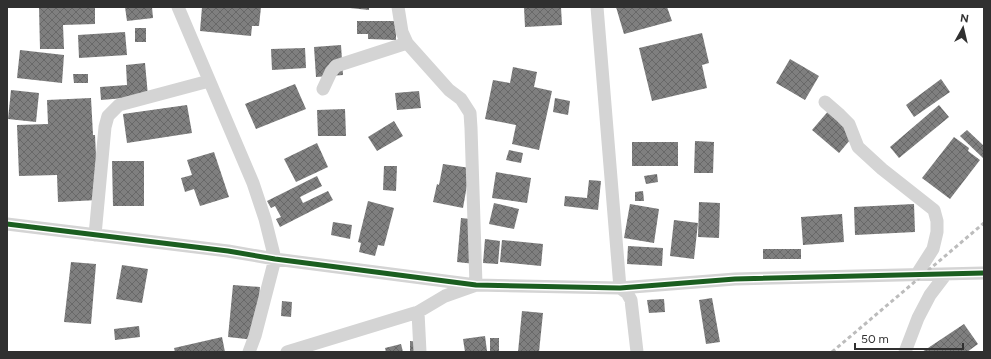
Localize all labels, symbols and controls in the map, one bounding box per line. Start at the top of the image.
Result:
north arrow [943,8,983,48]
text: N [959,12,969,26]
scale bar [855,325,963,351]
text: 50 m [861,332,889,346]

